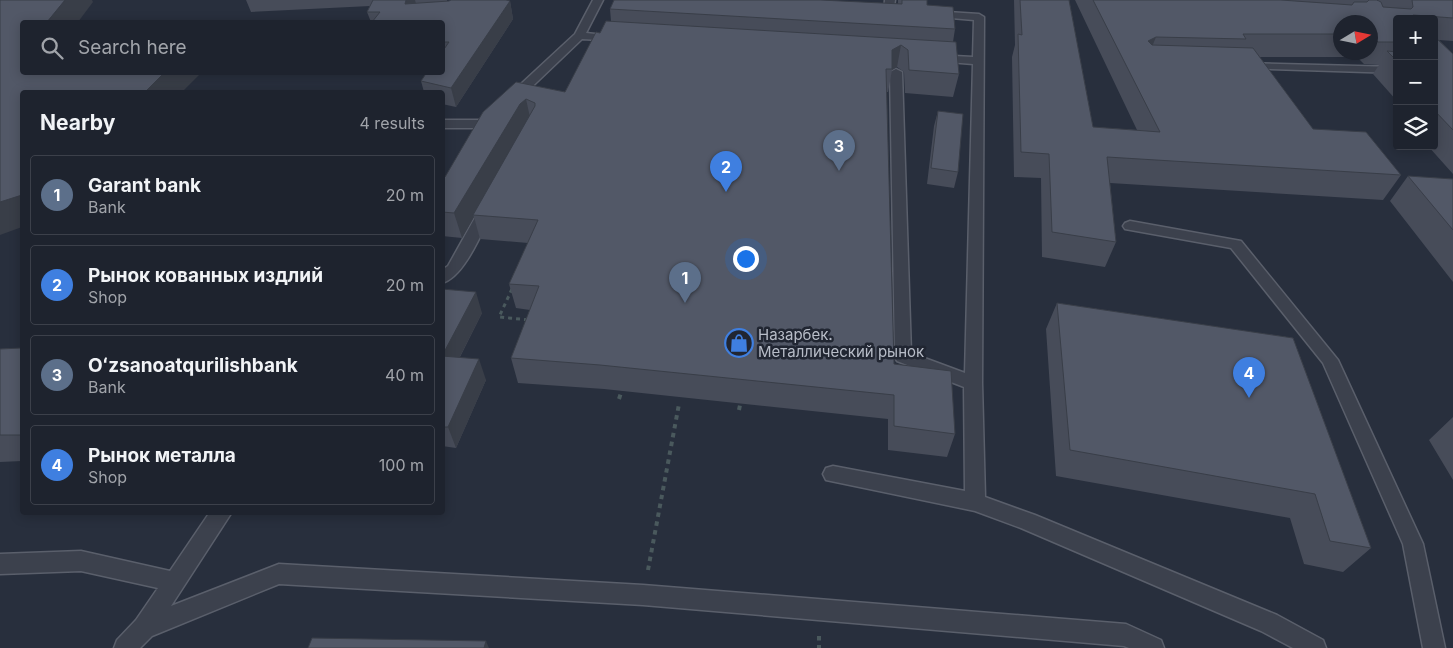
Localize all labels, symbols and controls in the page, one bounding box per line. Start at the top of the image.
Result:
north arrow [1333,15,1378,60]
map controls [1393,15,1438,150]
button: + [1393,15,1438,60]
search box [20,20,445,75]
icon: search [38,34,66,62]
text: Search here [78,36,187,59]
button: − [1393,60,1438,105]
button: layers [1393,105,1438,150]
text: Nearby [40,110,115,135]
text: 4 results [360,113,425,133]
pin: 3 [823,130,855,171]
pin: 2 [710,151,742,192]
text: Garant bank [88,174,201,197]
text: 1 [54,185,60,205]
text: 20 m [386,185,424,205]
text: Bank [88,197,126,217]
your location [733,246,759,272]
pin: 1 [669,262,701,303]
text: Рынок кованных издлий [88,264,323,287]
text: 2 [52,275,62,295]
text: 20 m [386,275,424,295]
text: Shop [88,287,127,307]
place label: Назарбек. Металлический рынок [758,325,924,361]
shop icon: Назарбек. Металлический рынок [724,328,754,358]
text: Oʻzsanoatqurilishbank [88,354,298,377]
pin: 4 [1233,357,1265,398]
text: 3 [52,365,62,385]
text: 40 m [385,365,424,385]
text: Bank [88,377,126,397]
text: Рынок металла [88,444,236,467]
text: 4 [52,455,62,475]
text: 100 m [379,455,424,475]
text: Shop [88,467,127,487]

